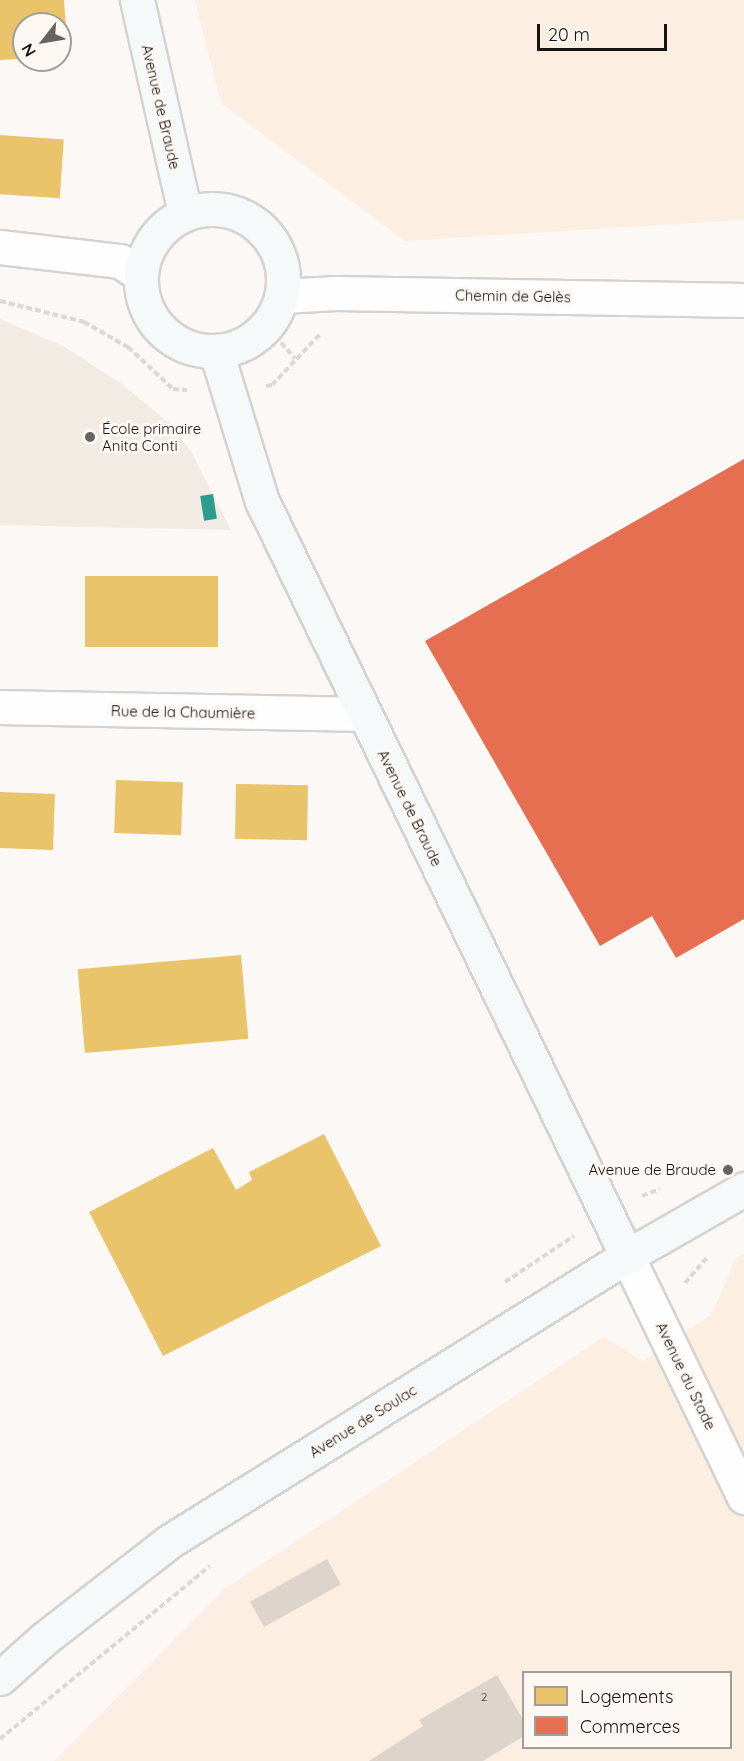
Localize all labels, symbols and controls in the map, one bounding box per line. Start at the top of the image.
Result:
north arrow [12,12,72,72]
scale bar [540,12,670,50]
text: 20 m [548,23,590,46]
text: N [17,40,40,60]
street label: Avenue de Braude [138,43,184,171]
street label: Chemin de Gelès [455,286,571,306]
place label: École primaire Anita Conti [102,419,201,454]
marker: École primaire Anita Conti [83,430,97,444]
street label: Rue de la Chaumière [111,702,255,722]
street label: Avenue de Braude [374,747,446,869]
place label: Avenue de Braude [589,1161,716,1179]
marker: Avenue de Braude [721,1163,735,1177]
street label: Avenue du Stade [652,1319,720,1433]
street label: Avenue de Soulac [306,1381,420,1461]
legend [522,1671,732,1749]
text: Logements [580,1685,673,1708]
house number: 2 [481,1690,487,1704]
text: Commerces [580,1715,680,1738]

